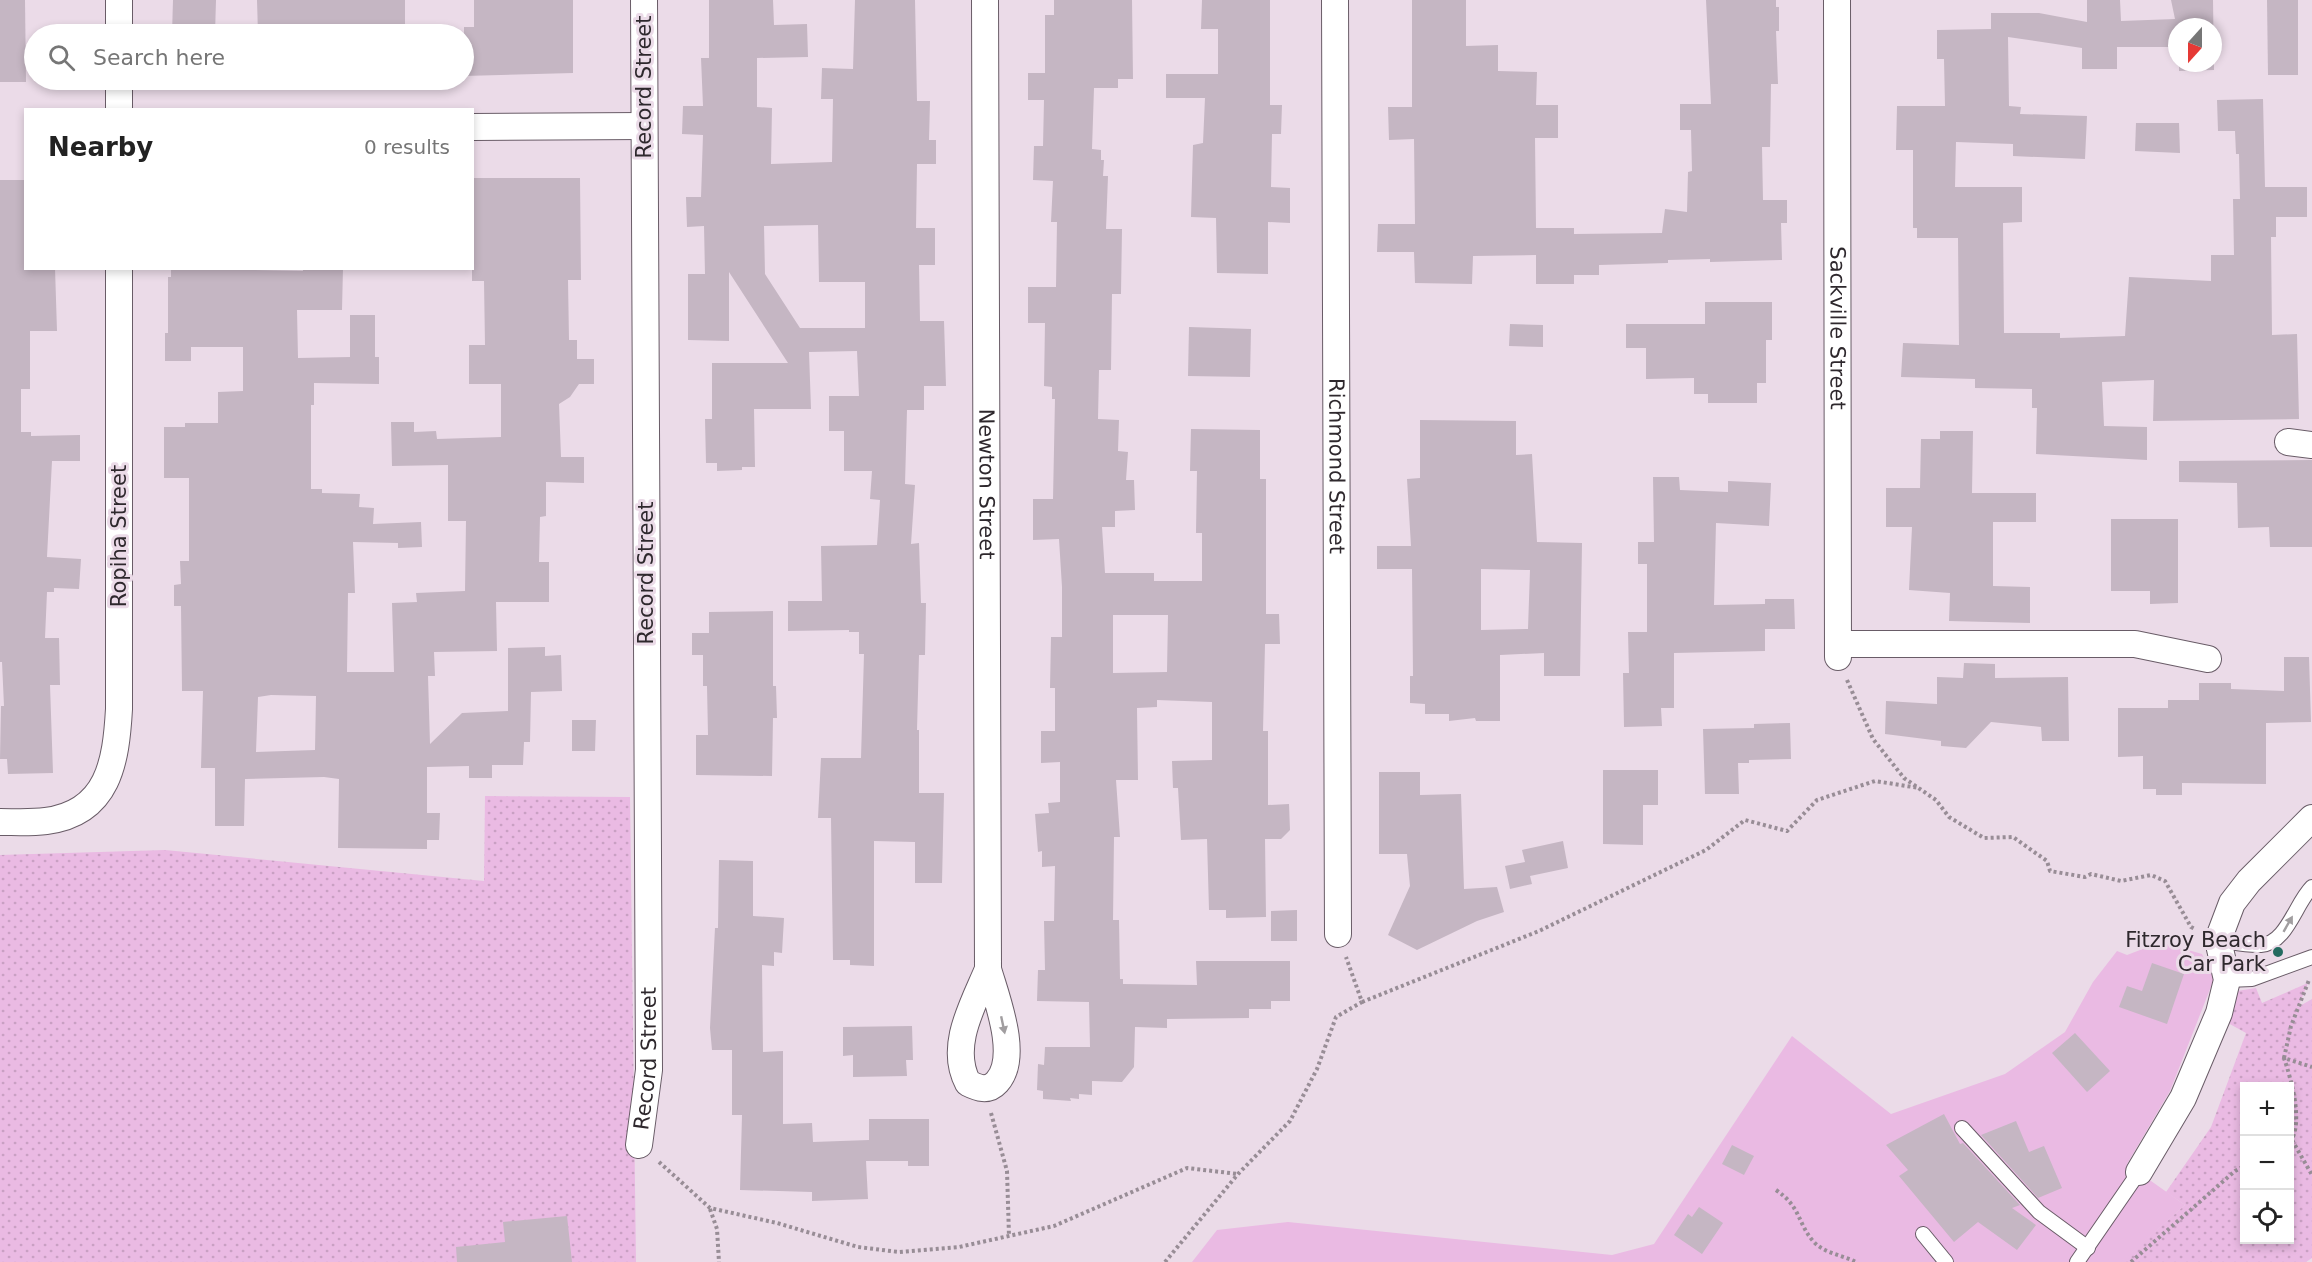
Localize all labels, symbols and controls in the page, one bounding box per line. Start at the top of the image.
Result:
street label: Record Street [632,15,656,159]
north arrow [2168,18,2222,72]
search box [24,24,474,90]
icon: search [45,41,78,74]
text: Search here [93,45,225,70]
text: Nearby [48,132,153,162]
text: 0 results [364,135,450,159]
street label: Sackville Street [1825,246,1850,410]
street label: Richmond Street [1324,378,1349,554]
street label: Newton Street [974,409,999,559]
street label: Ropiha Street [107,465,131,607]
street label: Record Street [634,501,658,645]
one-way arrow [2282,916,2293,932]
place label: Fitzroy Beach Car Park [2125,928,2267,976]
marker: Fitzroy Beach Car Park [2271,945,2285,959]
street label: Record Street [629,987,661,1131]
one-way arrow [999,1016,1008,1035]
map controls [2240,1082,2294,1244]
button: + [2240,1082,2294,1136]
button: − [2240,1136,2294,1190]
button: locate [2240,1190,2294,1244]

